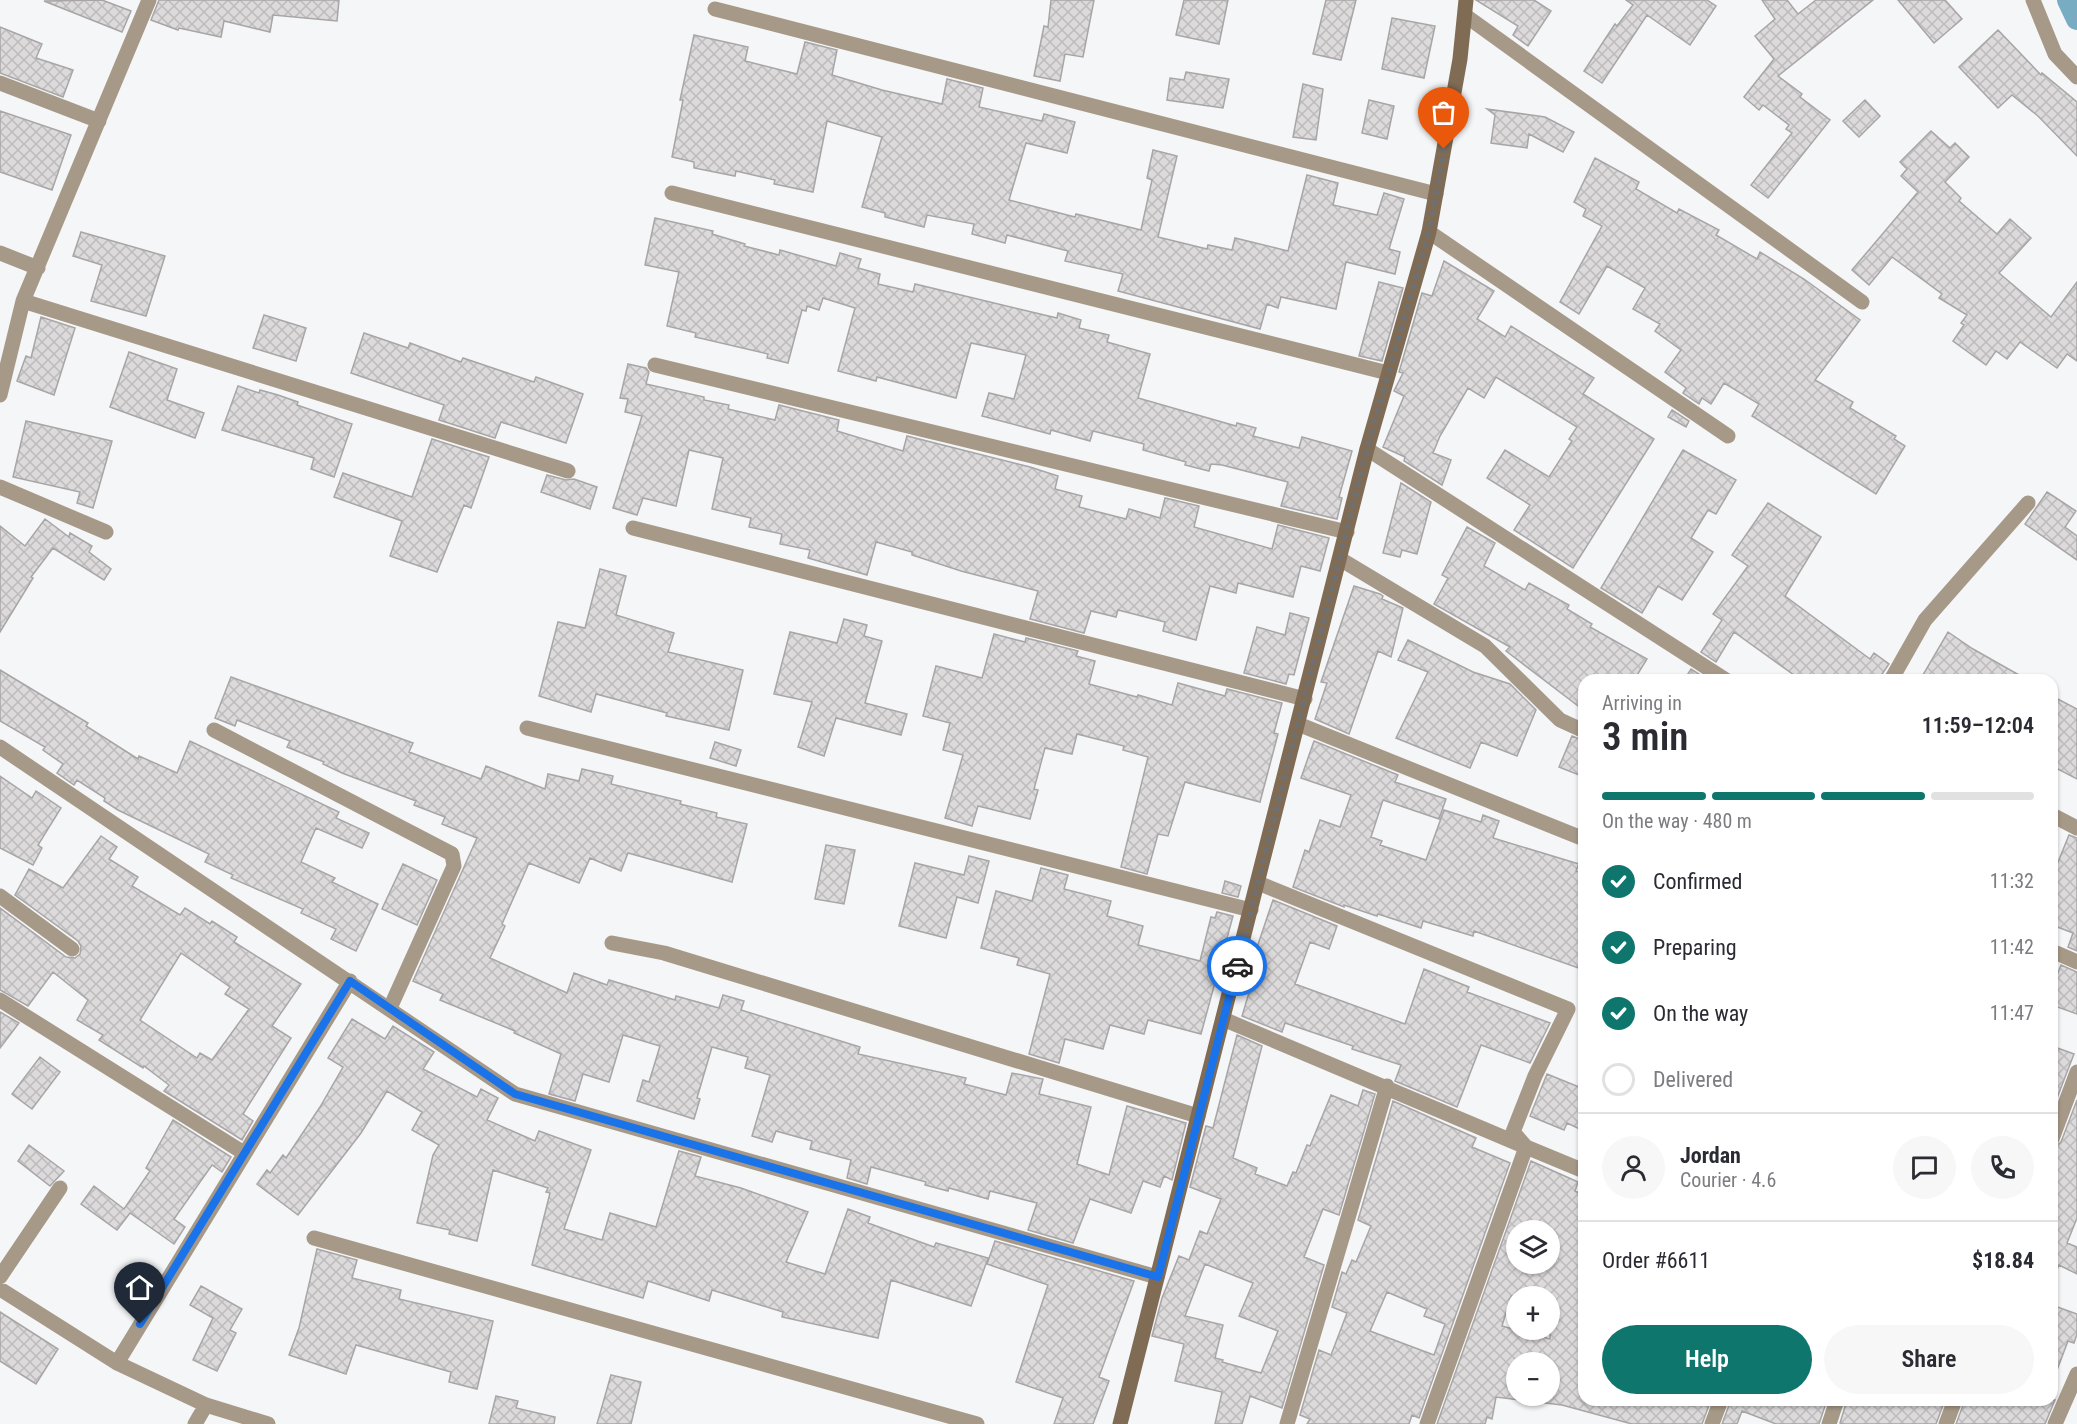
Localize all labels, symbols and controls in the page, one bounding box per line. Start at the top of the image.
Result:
pin [1418,87,1469,149]
icon: bag [1427,96,1460,129]
text: Arriving in [1602,691,1682,715]
text: 11:59–12:04 [1922,713,2034,738]
text: 3 min [1602,714,1688,760]
text: On the way · 480 m [1602,809,1752,833]
icon: check [1602,865,1635,898]
text: Confirmed [1653,869,1742,894]
text: 11:32 [1990,869,2034,893]
icon: check [1602,931,1635,964]
text: Preparing [1653,935,1737,960]
text: 11:42 [1990,935,2034,959]
courier [1207,936,1267,996]
icon: car [1221,950,1254,983]
icon: check [1602,997,1635,1030]
text: On the way [1653,1001,1748,1026]
text: 11:47 [1990,1001,2034,1025]
text: Delivered [1653,1067,1733,1092]
button: person [1602,1136,1665,1199]
button: chat [1893,1136,1956,1199]
button: phone [1971,1136,2034,1199]
text: Jordan [1680,1143,1741,1168]
text: Courier · 4.6 [1680,1168,1776,1192]
map controls [1506,1220,1560,1406]
button: layers [1506,1220,1560,1274]
text: Order #6611 [1602,1248,1710,1273]
text: $18.84 [1972,1248,2034,1273]
pin [114,1262,165,1324]
icon: home [123,1271,156,1304]
button: + [1506,1286,1560,1340]
button: Help [1602,1325,1812,1394]
button: Share [1824,1325,2034,1394]
button: − [1506,1352,1560,1406]

